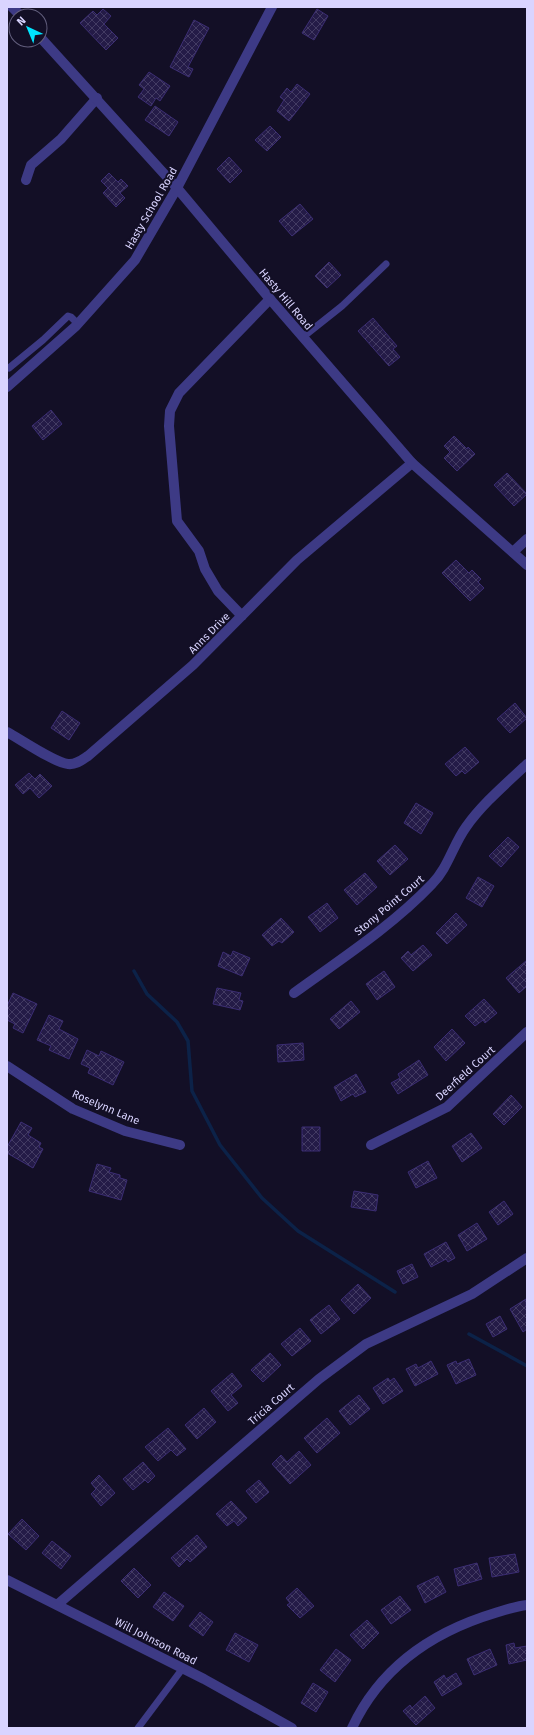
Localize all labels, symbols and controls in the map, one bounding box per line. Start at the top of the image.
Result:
north arrow [8,8,48,48]
text: N [14,14,29,28]
street label: Hasty School Road [123,165,180,252]
street label: Hasty Hill Road [256,266,315,333]
street label: Anns Drive [186,610,233,657]
street label: Stony Point Court [352,872,427,938]
street label: Deerfield Court [433,1043,498,1103]
street label: Roselynn Lane [70,1087,142,1128]
street label: Tricia Court [246,1381,297,1428]
street label: Will Johnson Road [112,1615,199,1668]

